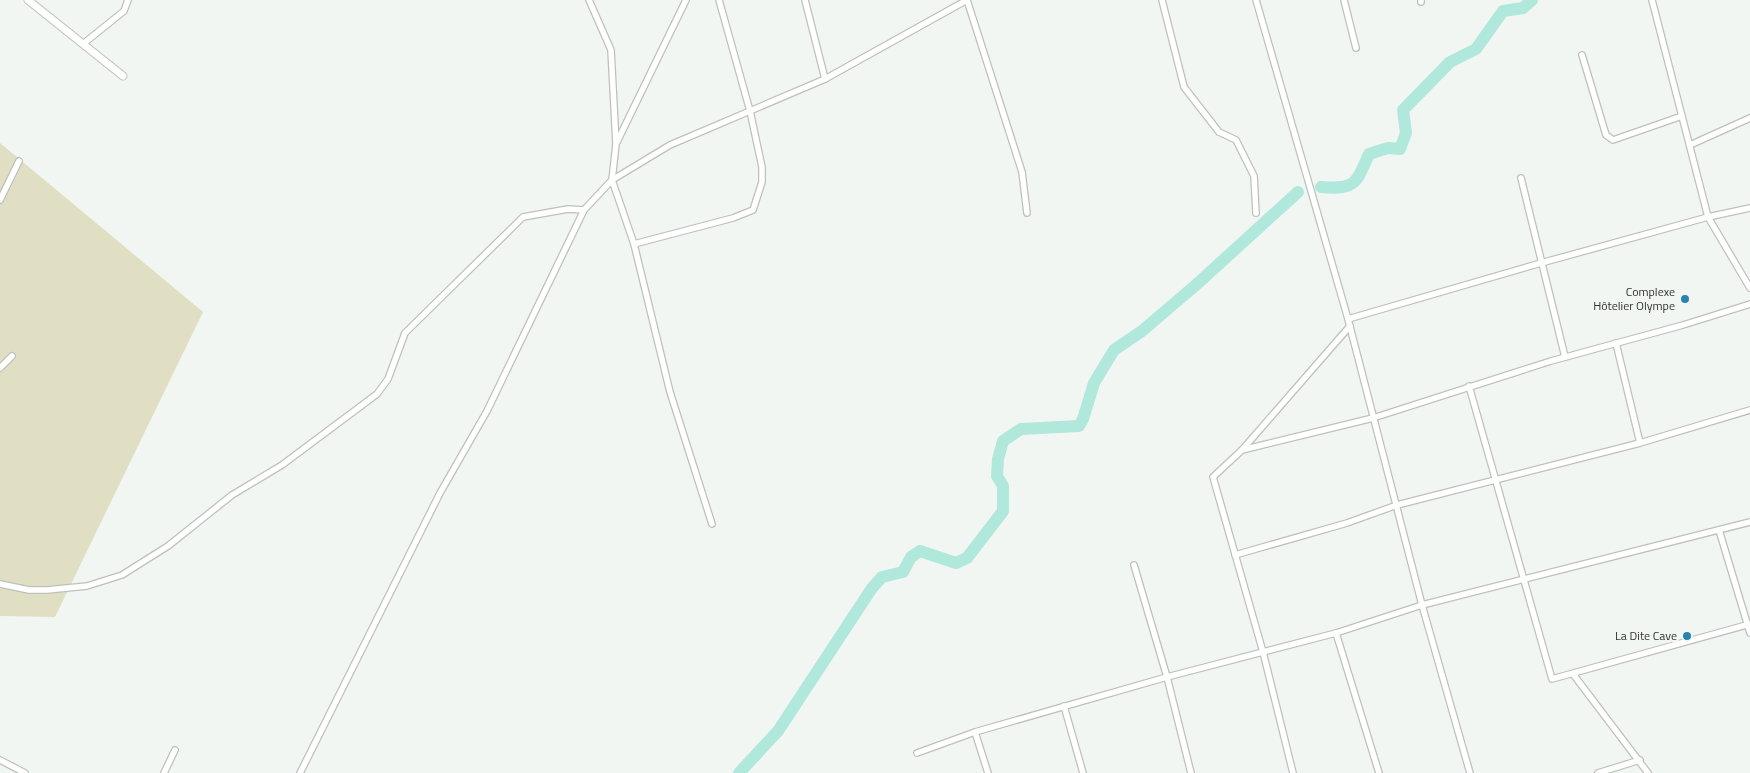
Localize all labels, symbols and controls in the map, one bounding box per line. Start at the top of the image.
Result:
place label: Complexe Hôtelier Olympe [1593,282,1675,315]
marker: Complexe Hôtelier Olympe [1679,293,1691,305]
place label: La Dite Cave [1615,626,1677,645]
marker: La Dite Cave [1681,630,1693,642]

